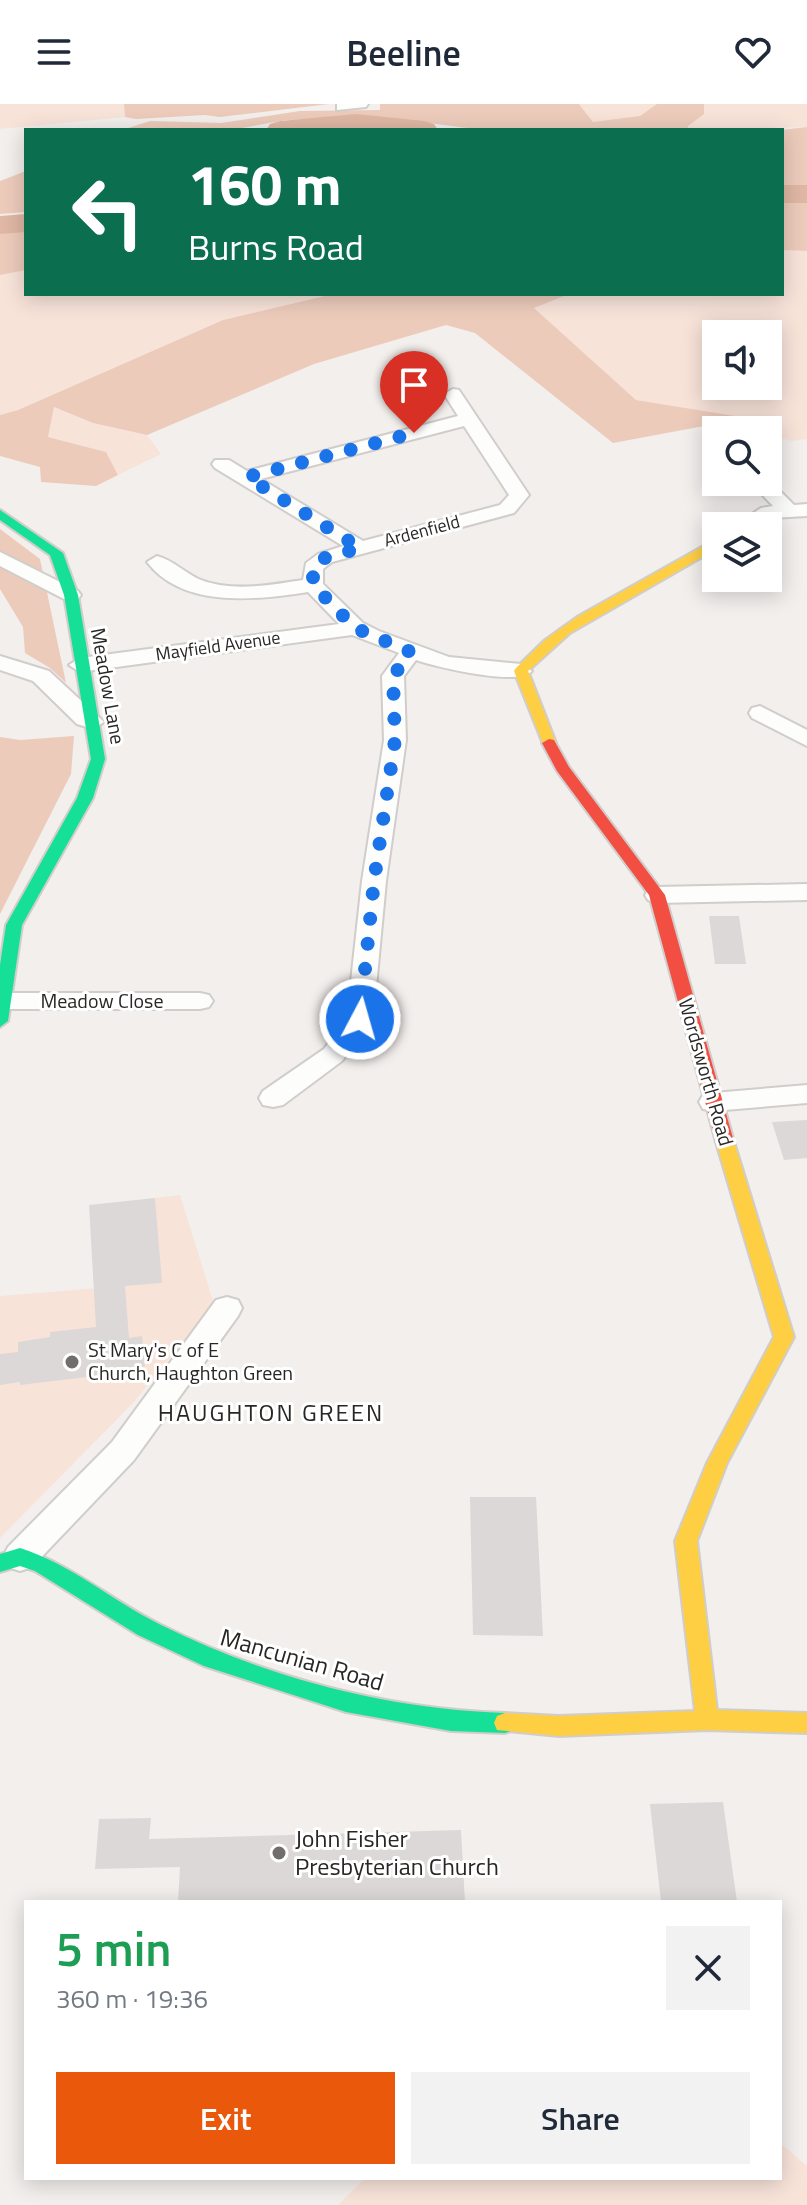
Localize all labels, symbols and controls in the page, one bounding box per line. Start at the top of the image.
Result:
text: Beeline [346,25,461,80]
icon: menu [32,30,76,74]
icon: heart [731,30,775,74]
text: 160 m [188,142,341,227]
icon: left [56,160,160,264]
text: Burns Road [188,219,364,274]
map controls [702,320,782,592]
button: sound [702,320,782,400]
pin [380,351,448,433]
icon: arrive [392,363,436,407]
button: search [702,416,782,496]
street label: Ardenfield [381,507,463,554]
button: layers [702,512,782,592]
street label: Mayfield Avenue [154,623,282,668]
street label: Meadow Lane [83,625,134,747]
position arrow [318,977,402,1061]
street label: Meadow Close [41,985,163,1016]
street label: Wordsworth Road [671,994,742,1149]
place label: St Mary's C of E Church, Haughton Green [88,1334,293,1388]
marker: St Mary's C of E Church, Haughton Green [63,1353,81,1371]
district label: HAUGHTON GREEN [158,1394,384,1430]
street label: Mancunian Road [216,1619,388,1700]
place label: John Fisher Presbyterian Church [295,1820,499,1884]
marker: John Fisher Presbyterian Church [270,1844,288,1862]
text: 5 min [56,1912,171,1985]
button: close [666,1926,750,2010]
text: 360 m · 19:36 [56,1979,208,2018]
button: Exit [56,2072,395,2164]
button: Share [411,2072,750,2164]

